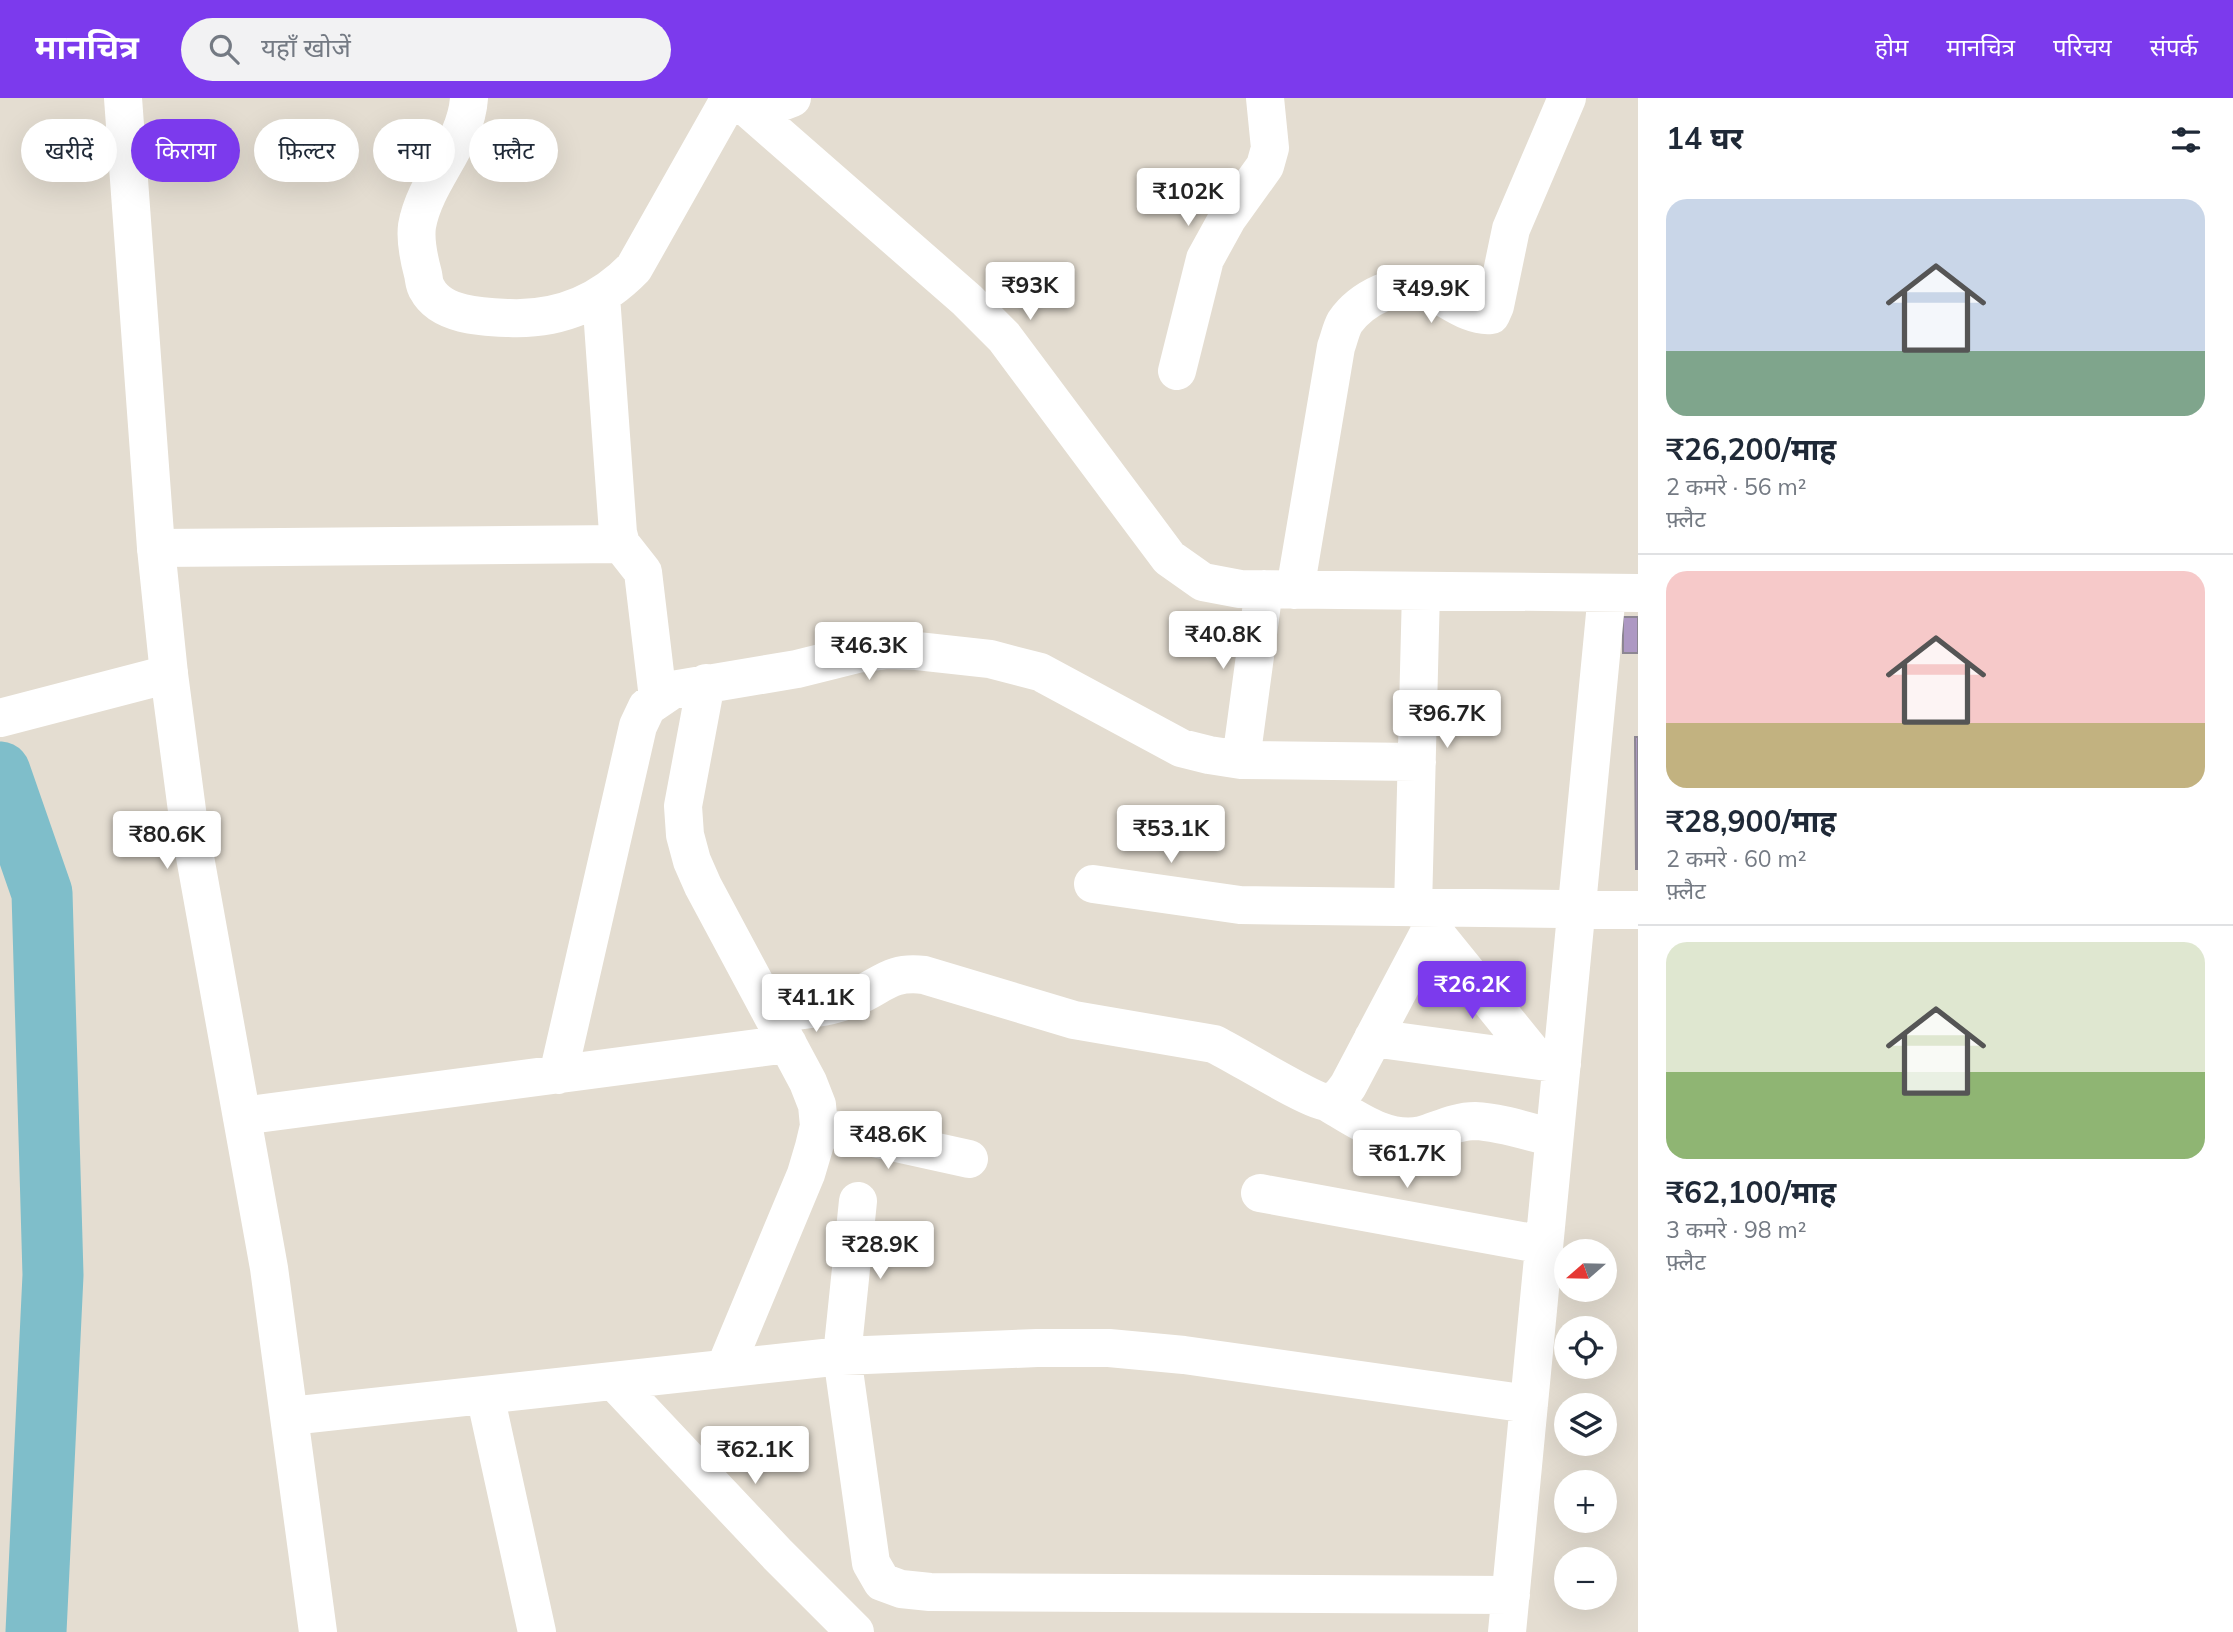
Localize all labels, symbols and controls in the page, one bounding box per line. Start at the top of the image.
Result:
search box [181,18,671,81]
text: मानचित्र [35,26,139,67]
icon: search [205,30,243,68]
text: यहाँ खोजें [261,31,351,64]
text: होम [1875,32,1908,62]
text: मानचित्र [1946,32,2015,62]
text: परिचय [2053,32,2112,62]
text: संपर्क [2150,32,2198,62]
chip: खरीदें [21,119,117,182]
chip: किराया [131,119,240,182]
chip: फ़िल्टर [254,119,359,182]
chip: नया [373,119,455,182]
chip: फ़्लैट [469,119,558,182]
text: 14 घर [1666,119,1743,157]
icon: filters [2167,121,2205,159]
pin: ₹102K [1139,169,1237,228]
text: ₹102K [1153,176,1223,205]
icon: home [1873,245,1999,371]
pin: ₹93K [989,262,1071,322]
pin: ₹49.9K [1374,266,1488,325]
text: ₹93K [1002,270,1058,299]
text: ₹49.9K [1393,273,1469,302]
text: ₹26,200/माह [1666,430,1836,468]
text: 2 कमरे · 56 m² [1666,472,1806,501]
text: फ़्लैट [1666,504,1706,533]
pin: ₹40.8K [1166,612,1280,671]
icon: home [1873,617,1999,743]
text: ₹40.8K [1185,619,1261,648]
pin: ₹46.3K [812,622,926,682]
text: ₹46.3K [831,630,907,659]
pin: ₹96.7K [1390,690,1504,750]
text: ₹96.7K [1409,698,1485,727]
text: ₹28,900/माह [1666,802,1836,840]
pin: ₹53.1K [1114,806,1228,865]
pin: ₹80.6K [110,812,224,871]
text: ₹53.1K [1133,813,1209,842]
text: ₹80.6K [129,819,205,848]
text: 2 कमरे · 60 m² [1666,844,1806,873]
text: फ़्लैट [1666,876,1706,905]
pin: ₹26.2K [1415,962,1529,1021]
text: ₹26.2K [1434,969,1510,998]
pin: ₹41.1K [759,974,873,1034]
text: ₹41.1K [778,982,854,1011]
icon: home [1873,988,1999,1114]
pin: ₹48.6K [831,1112,945,1171]
text: ₹48.6K [850,1119,926,1148]
pin: ₹61.7K [1350,1130,1464,1190]
text: ₹61.7K [1369,1138,1445,1167]
text: ₹62,100/माह [1666,1173,1836,1211]
text: 3 कमरे · 98 m² [1666,1215,1806,1244]
pin: ₹28.9K [823,1222,937,1281]
text: ₹28.9K [842,1229,918,1258]
north arrow [1554,1239,1617,1302]
map controls [1554,1239,1617,1610]
text: फ़्लैट [1666,1247,1706,1276]
button: locate [1554,1316,1617,1379]
button: layers [1554,1393,1617,1456]
pin: ₹62.1K [698,1426,812,1486]
text: ₹62.1K [717,1434,793,1463]
button: + [1554,1470,1617,1533]
button: − [1554,1547,1617,1610]

